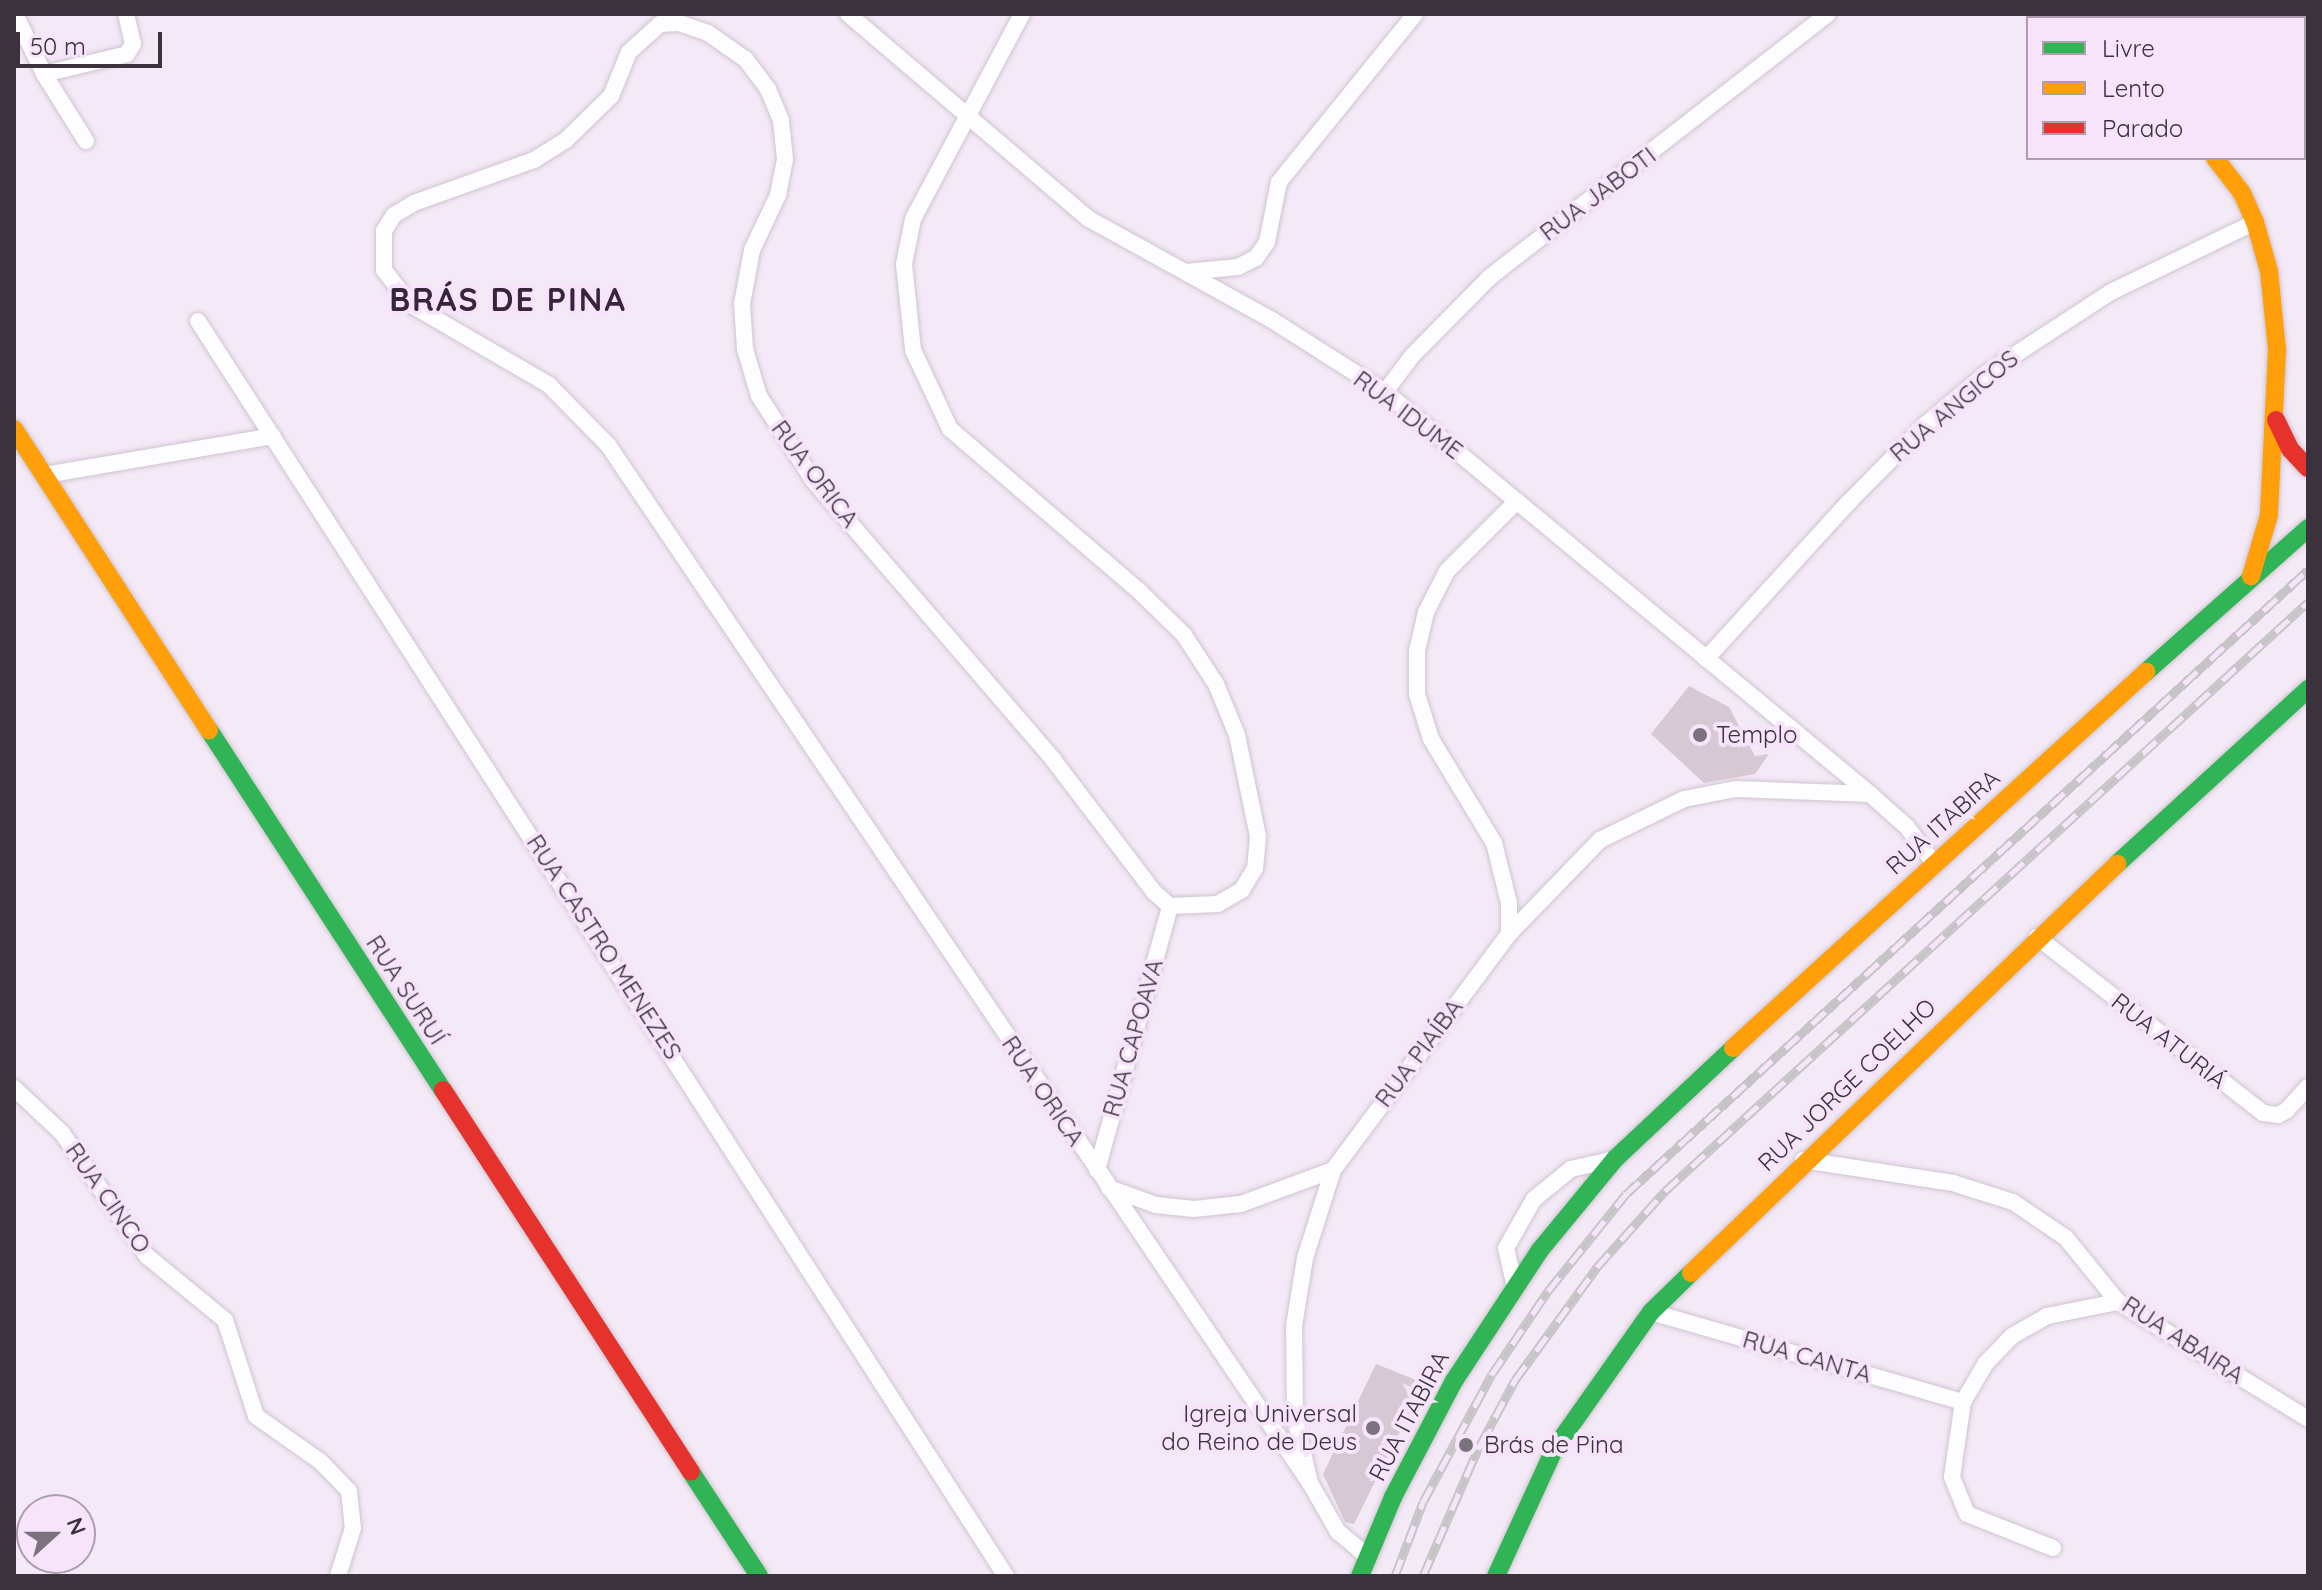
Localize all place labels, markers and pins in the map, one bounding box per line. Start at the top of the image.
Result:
place label: Templo [1716,721,1797,749]
marker: Templo [1691,726,1709,744]
place label: Igreja Universal do Reino de Deus [1161,1400,1357,1456]
marker: Igreja Universal do Reino de Deus [1364,1419,1382,1437]
place label: Brás de Pina [1484,1431,1623,1459]
marker: Brás de Pina [1455,1434,1477,1456]

